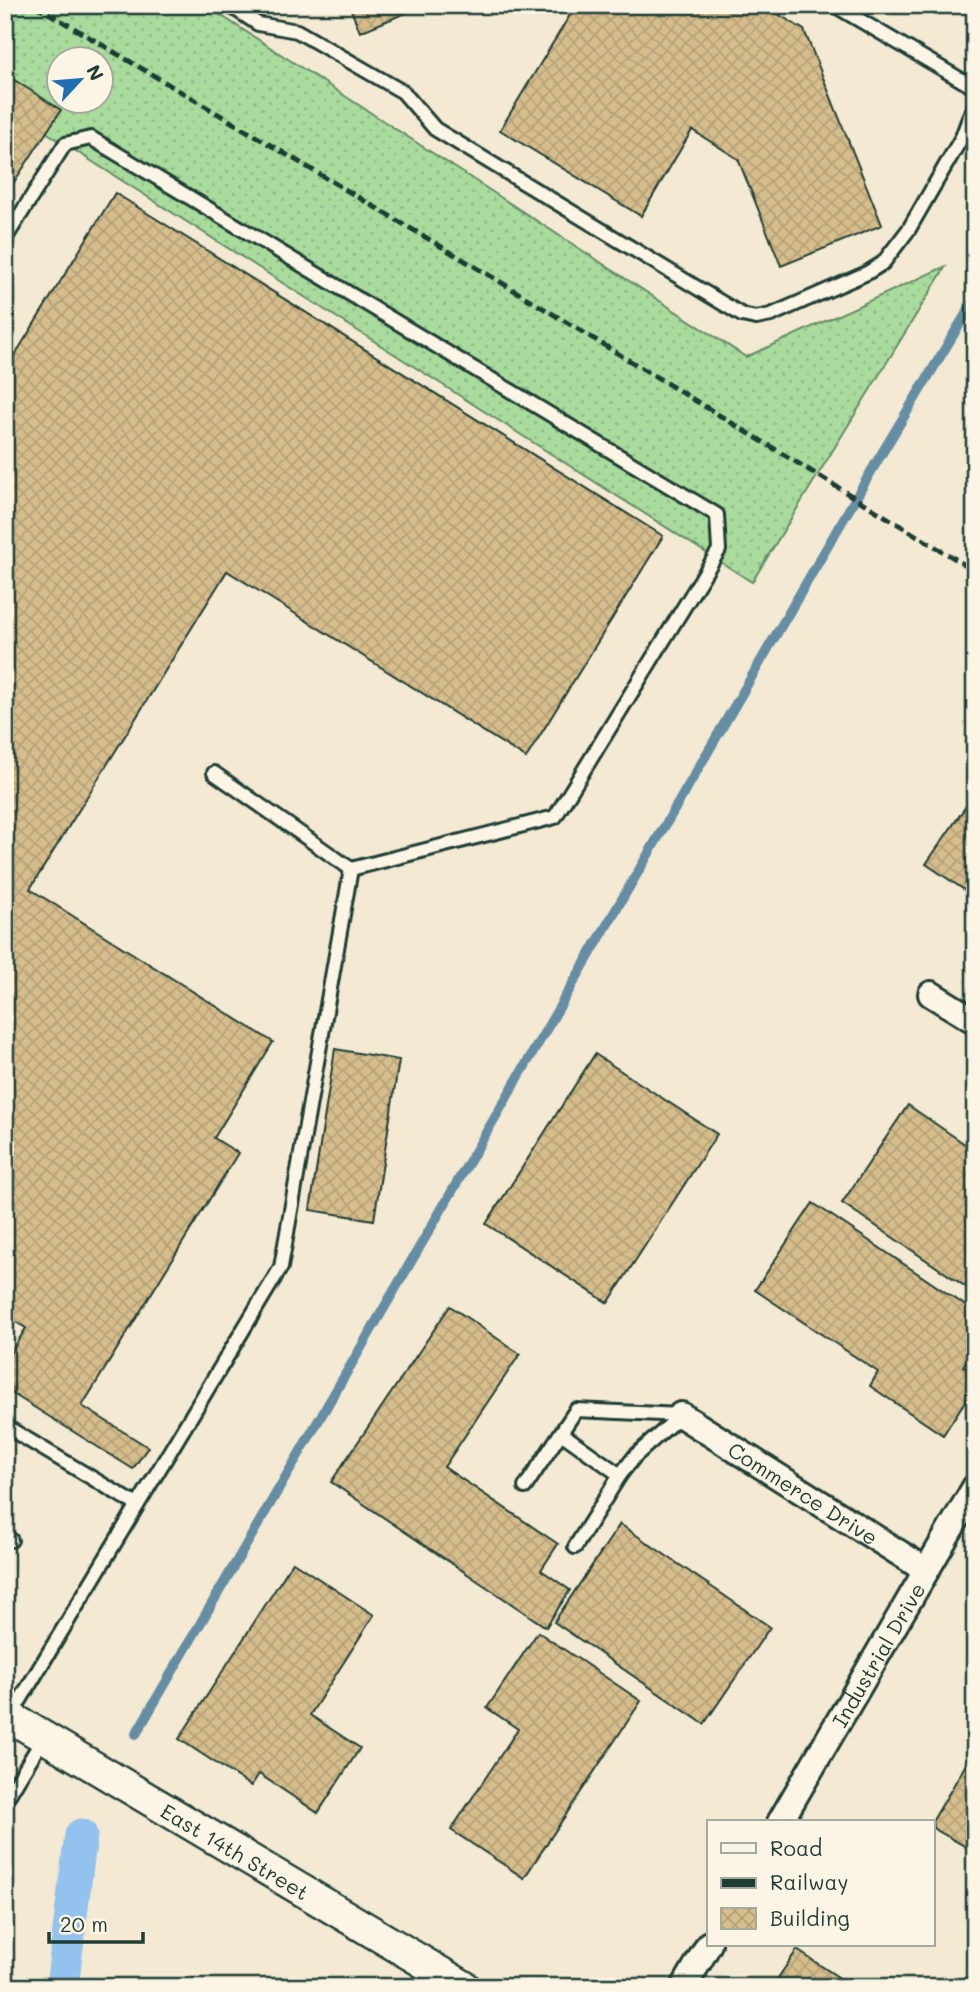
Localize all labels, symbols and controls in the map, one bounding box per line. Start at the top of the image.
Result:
north arrow [46,46,116,116]
text: N [81,60,110,84]
street label: Commerce Drive [724,1435,883,1550]
street label: Industrial Drive [825,1577,930,1731]
street label: East 14th Street [156,1796,315,1905]
legend [707,1820,934,1946]
text: Road [770,1834,822,1861]
text: Railway [770,1868,849,1895]
scale bar [49,1901,144,1945]
text: Building [770,1904,850,1931]
text: 20 m [60,1910,108,1937]

